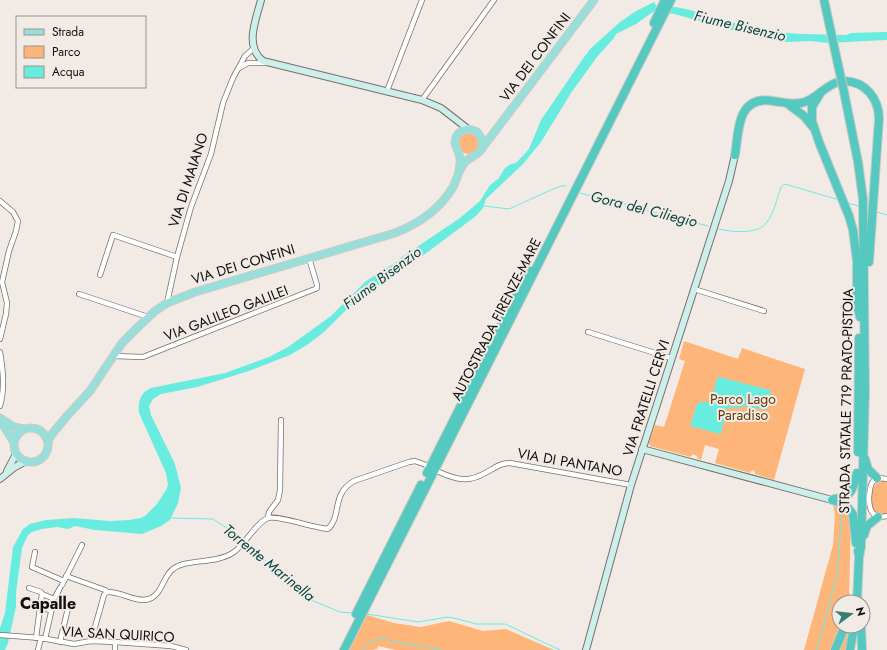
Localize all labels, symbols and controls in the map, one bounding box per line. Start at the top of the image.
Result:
water label: Fiume Bisenzio [692,5,788,47]
street label: VIA DEI CONFINI [495,8,575,106]
legend [16,16,146,88]
text: Strada [52,23,84,41]
text: Parco [52,43,81,61]
text: Acqua [52,63,85,81]
street label: VIA DI MAIANO [163,130,213,230]
water label: Gora del Ciliegio [588,185,700,233]
street label: AUTOSTRADA FIRENZE-MARE [446,234,546,404]
street label: VIA DEI CONFINI [189,239,297,289]
water label: Fiume Bisenzio [338,241,426,315]
street label: VIA GALILEO GALILEI [161,280,291,346]
street label: STRADA STATALE 719 PRATO-PISTOIA [834,287,858,514]
street label: VIA FRATELLI CERVI [618,337,674,459]
park label: Parco Lago Paradiso [710,389,776,425]
street label: VIA DI PANTANO [516,443,624,481]
water label: Torrente Marinella [218,519,320,607]
district label: Capalle [20,592,76,615]
north arrow [831,594,871,634]
text: N [852,605,870,618]
street label: VIA SAN QUIRICO [61,621,175,647]

